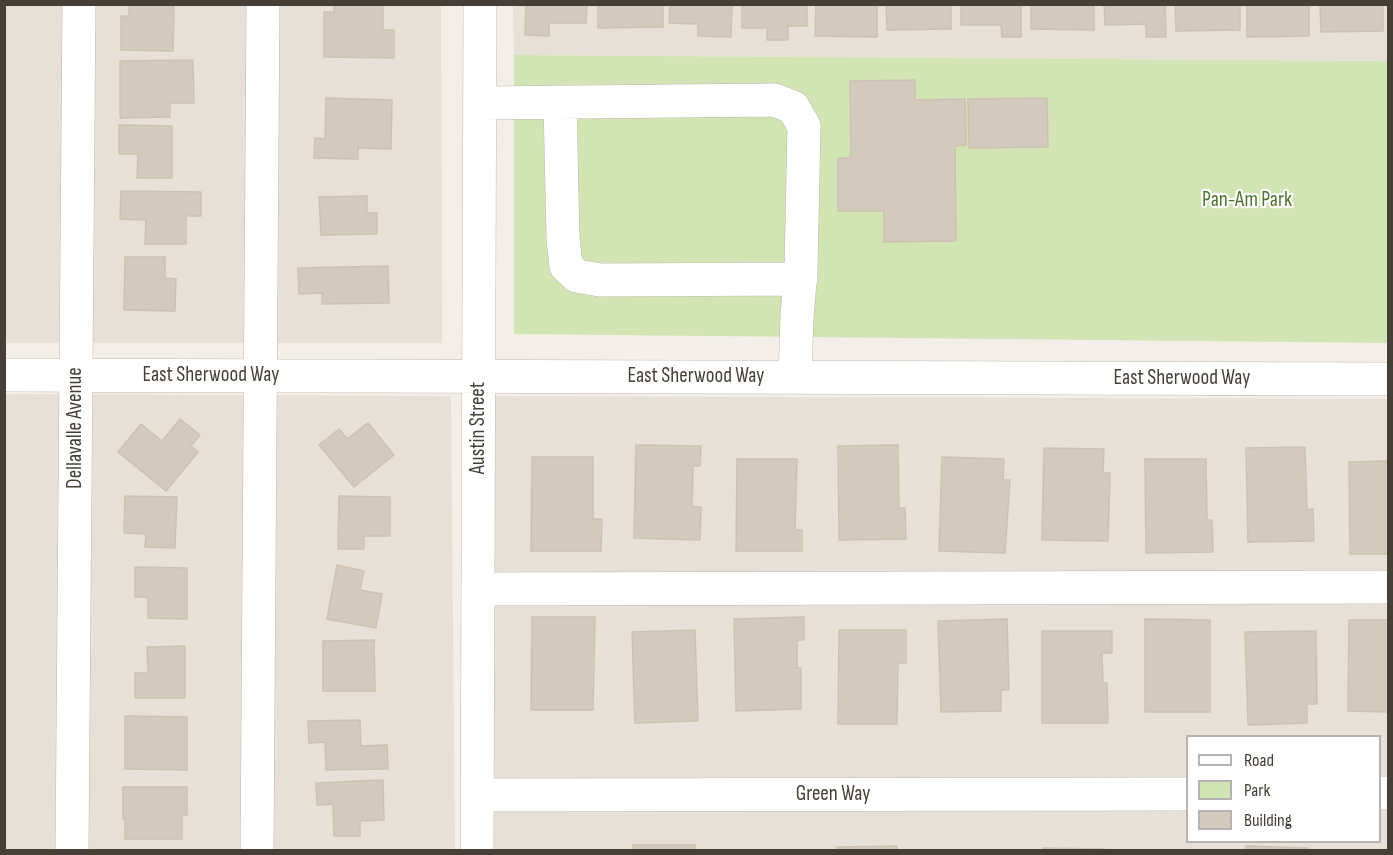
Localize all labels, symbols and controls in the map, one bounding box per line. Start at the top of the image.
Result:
park label: Pan-Am Park [1202,188,1292,214]
street label: East Sherwood Way [143,363,279,389]
street label: East Sherwood Way [628,364,764,390]
street label: East Sherwood Way [1114,366,1250,392]
street label: Dellavalle Avenue [63,367,89,489]
street label: Austin Street [466,382,492,474]
legend [1186,735,1381,843]
text: Road [1244,750,1274,771]
text: Park [1244,780,1270,801]
street label: Green Way [796,782,870,808]
text: Building [1244,810,1292,831]

